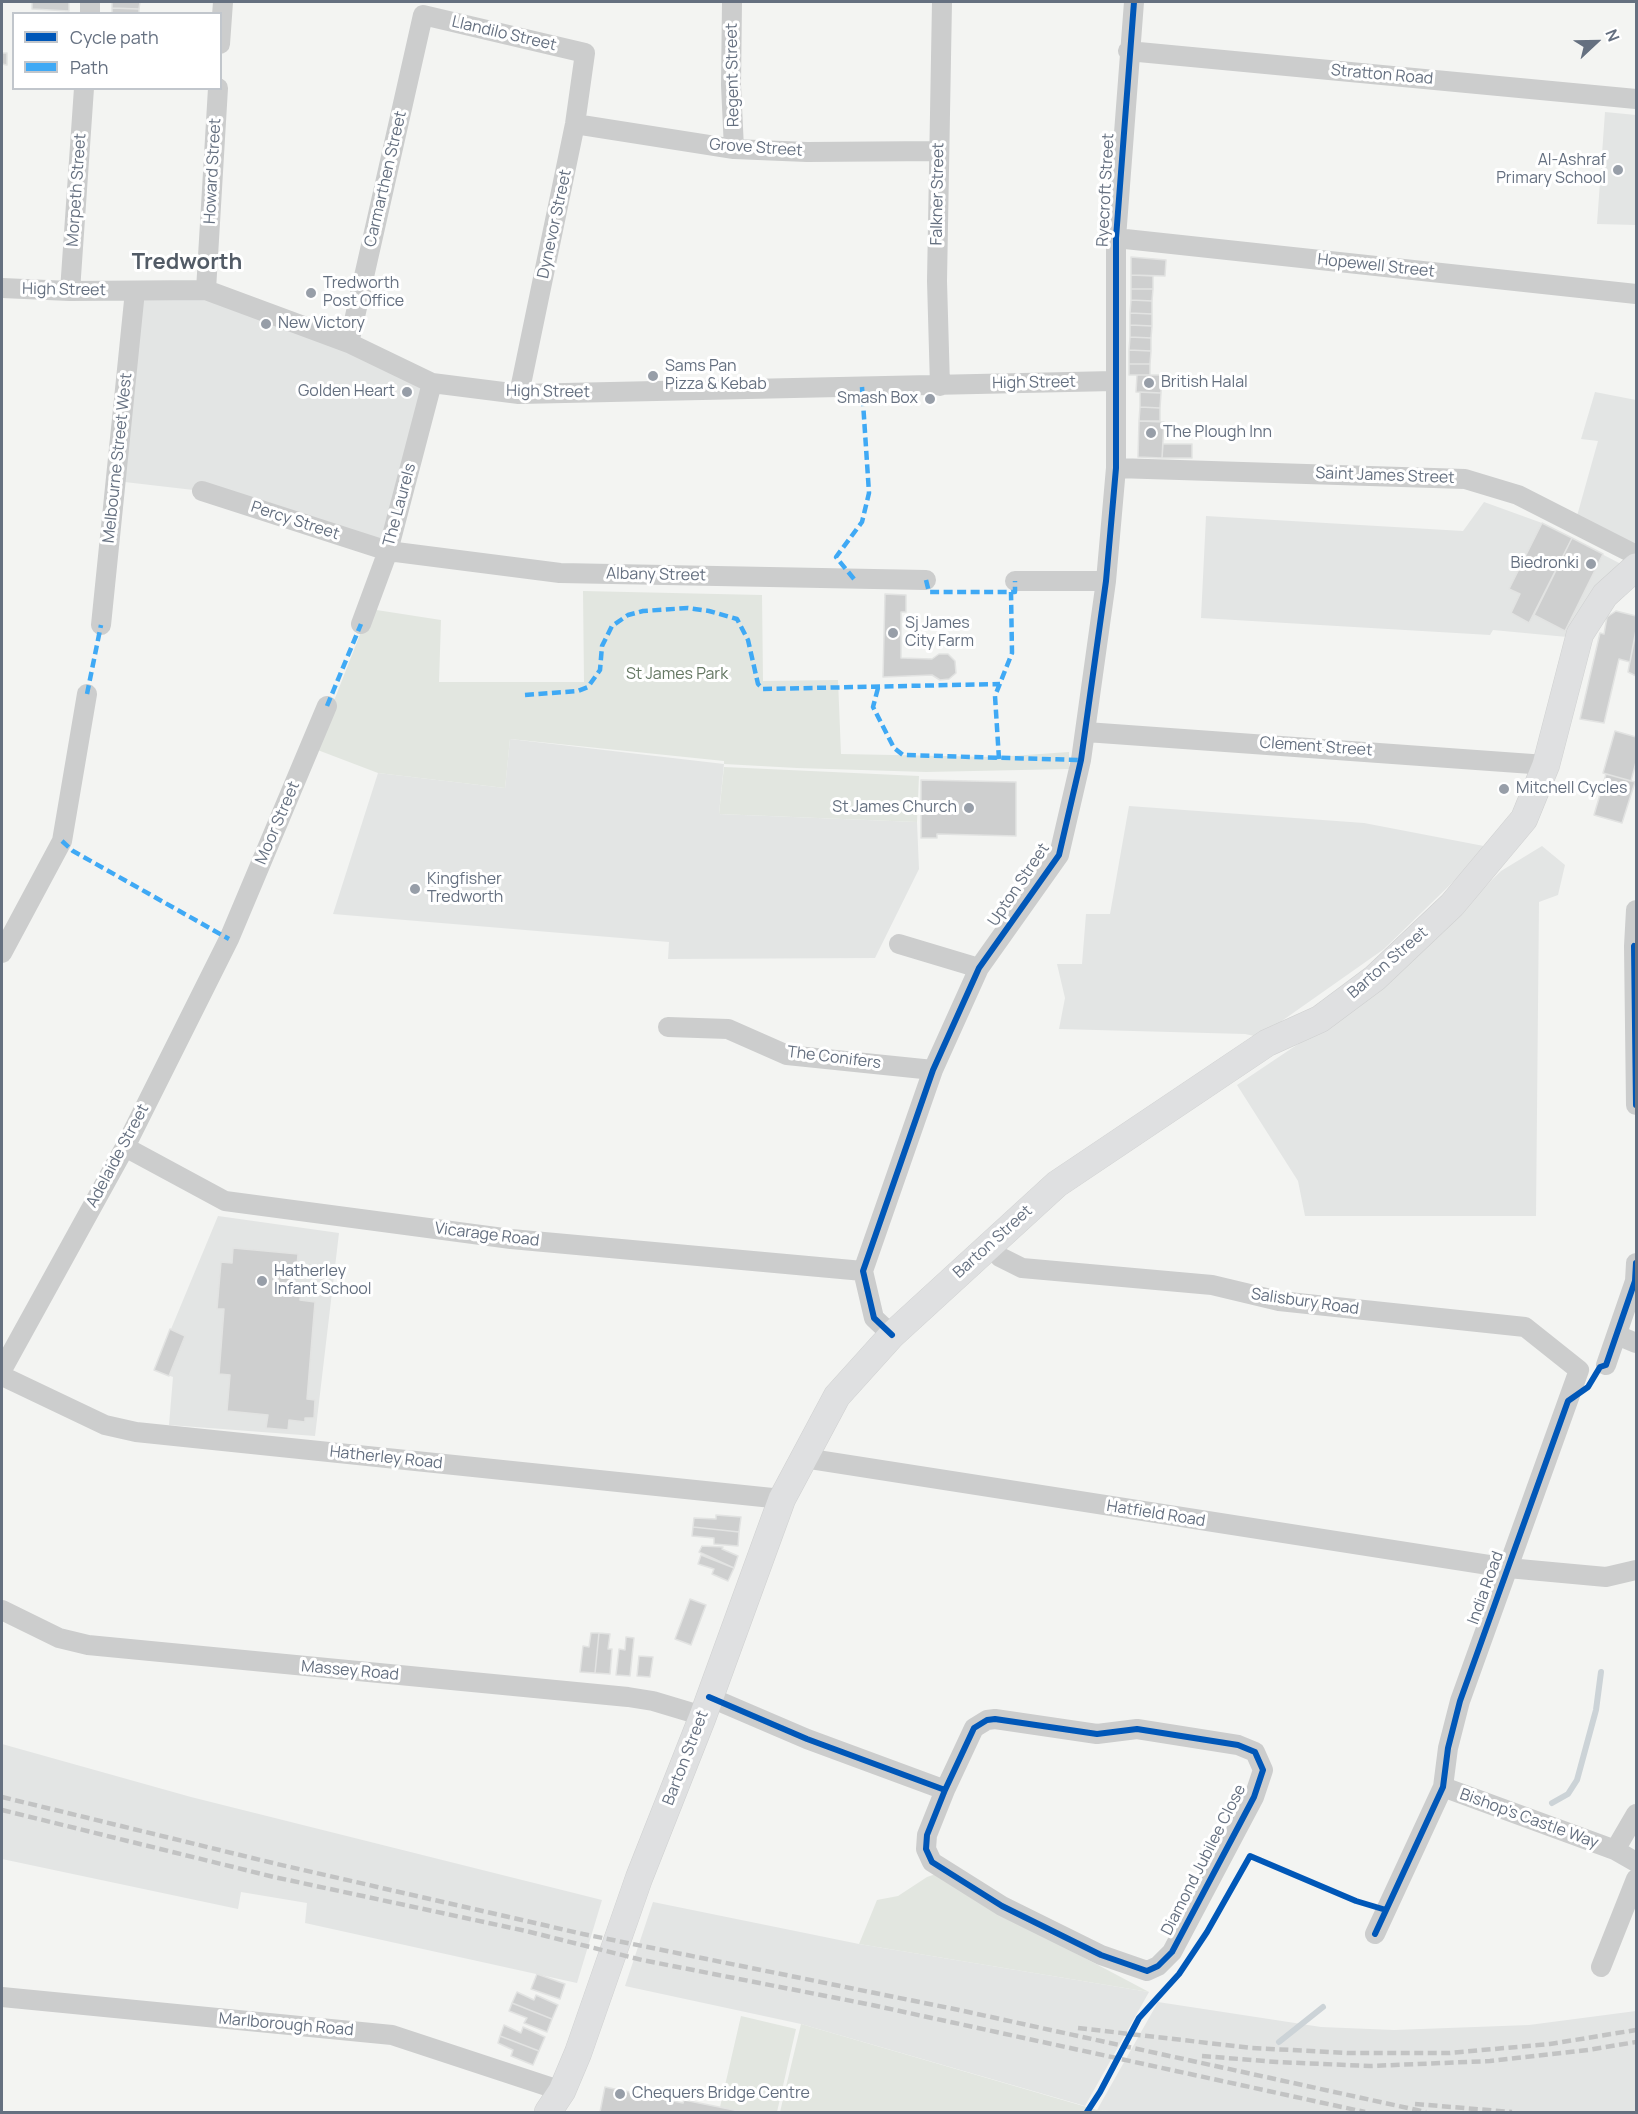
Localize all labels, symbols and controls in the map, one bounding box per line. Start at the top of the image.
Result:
legend [12,12,222,90]
north arrow [1566,12,1626,72]
street label: Llandilo Street [450,13,558,55]
street label: Regent Street [722,23,744,127]
text: Cycle path [70,25,159,49]
text: N [1600,26,1625,45]
text: Path [70,55,108,79]
street label: Stratton Road [1330,61,1434,89]
street label: Carmarthen Street [361,109,411,249]
street label: Howard Street [201,118,225,224]
street label: Morpeth Street [63,133,91,247]
street label: Ryecroft Street [1093,133,1119,247]
street label: Grove Street [709,135,803,161]
street label: Falkner Street [928,142,948,246]
place label: Al-Ashraf Primary School [1496,151,1606,189]
marker: Al-Ashraf Primary School [1611,163,1625,177]
street label: Dynevor Street [534,168,576,280]
district label: Tredworth [132,250,242,276]
street label: Hopewell Street [1316,250,1436,282]
place label: Tredworth Post Office [323,274,404,312]
street label: High Street [22,280,106,300]
marker: Tredworth Post Office [304,286,318,300]
place label: New Victory [278,314,365,334]
marker: New Victory [259,317,273,331]
place label: Sams Pan Pizza & Kebab [665,357,767,395]
marker: Sams Pan Pizza & Kebab [646,369,660,383]
street label: Melbourne Street West [100,372,136,544]
street label: High Street [992,373,1076,393]
place label: British Halal [1161,373,1248,393]
marker: British Halal [1142,376,1156,390]
place label: Golden Heart [298,382,395,402]
street label: High Street [506,382,590,402]
marker: Golden Heart [400,385,414,399]
place label: Smash Box [837,389,918,409]
marker: Smash Box [923,392,937,406]
place label: The Plough Inn [1163,423,1272,443]
marker: The Plough Inn [1144,426,1158,440]
street label: The Laurels [380,461,420,549]
street label: Saint James Street [1315,464,1455,488]
street label: Percy Street [248,498,342,544]
place label: Biedronki [1510,554,1579,574]
marker: Biedronki [1584,557,1598,571]
street label: Albany Street [606,565,706,585]
place label: Sj James City Farm [905,614,974,652]
marker: Sj James City Farm [886,626,900,640]
park label: St James Park [626,665,728,685]
street label: Clement Street [1259,733,1373,761]
street label: Moor Street [252,779,304,867]
place label: Mitchell Cycles [1516,779,1627,799]
marker: Mitchell Cycles [1497,782,1511,796]
place label: St James Church [832,798,957,818]
marker: St James Church [962,801,976,815]
street label: Upton Street [984,840,1054,930]
place label: Kingfisher Tredworth [427,870,503,908]
marker: Kingfisher Tredworth [408,882,422,896]
street label: Barton Street [1344,923,1432,1003]
street label: The Conifers [786,1043,882,1073]
street label: Adelaide Street [83,1101,153,1211]
street label: Barton Street [950,1202,1036,1282]
street label: Vicarage Road [434,1219,540,1251]
place label: Hatherley Infant School [274,1262,372,1300]
marker: Hatherley Infant School [255,1274,269,1288]
street label: Salisbury Road [1250,1285,1360,1319]
street label: Hatherley Road [329,1443,443,1473]
street label: Hatfield Road [1105,1497,1207,1531]
street label: India Road [1464,1549,1508,1627]
street label: Massey Road [300,1657,400,1685]
street label: Barton Street [659,1708,713,1808]
street label: Diamond Jubilee Close [1158,1781,1250,1939]
street label: Bishop's Castle Way [1457,1785,1601,1853]
street label: Marlborough Road [218,2010,354,2040]
place label: Chequers Bridge Centre [632,2084,810,2104]
marker: Chequers Bridge Centre [613,2087,627,2101]

